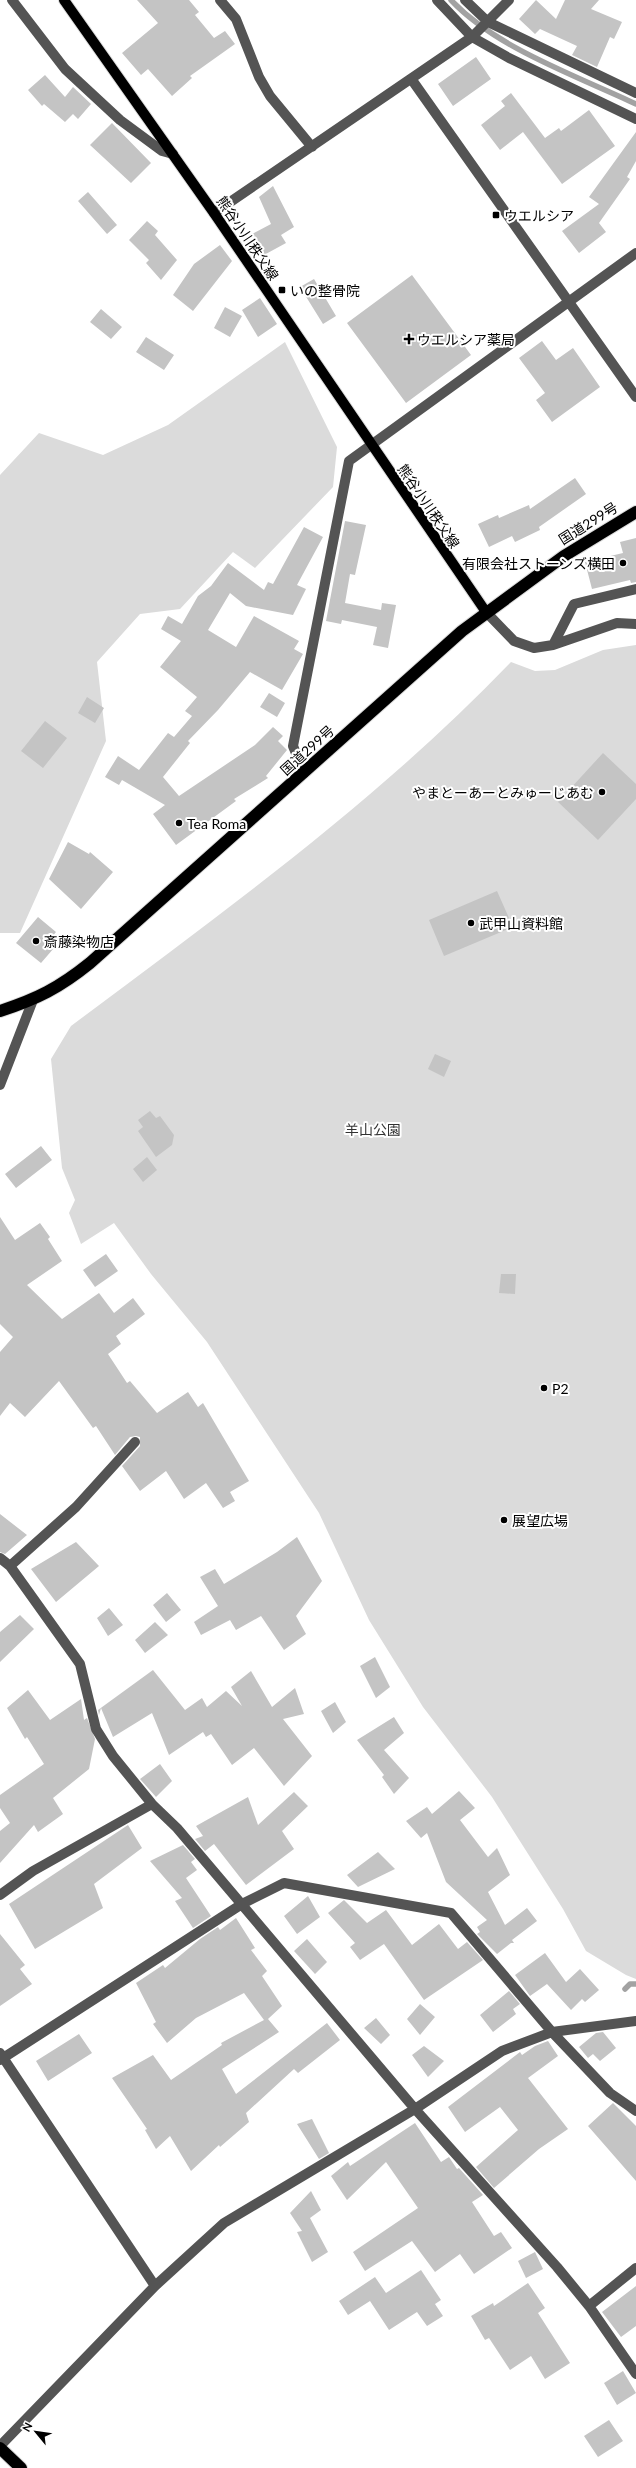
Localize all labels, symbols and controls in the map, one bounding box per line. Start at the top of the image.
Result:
street label: 熊谷小川秩父線 [214,193,282,283]
place label: ウエルシア [504,207,574,224]
marker: ウエルシア [491,210,501,220]
place label: いの整骨院 [290,282,360,299]
marker: いの整骨院 [277,285,287,295]
place label: ウエルシア薬局 [417,331,515,348]
marker: ウエルシア薬局 [404,334,414,344]
street label: 熊谷小川秩父線 [395,461,463,551]
street label: 国道299号 [555,498,621,548]
place label: 有限会社ストーンズ横田 [462,555,615,572]
marker: 有限会社ストーンズ横田 [618,558,628,568]
street label: 国道299号 [277,721,337,779]
place label: やまとーあーとみゅーじあむ [412,784,594,801]
marker: やまとーあーとみゅーじあむ [597,787,607,797]
place label: Tea Roma [187,815,246,832]
marker: Tea Roma [174,818,184,828]
place label: 武甲山資料館 [479,915,563,932]
marker: 武甲山資料館 [466,918,476,928]
place label: 斎藤染物店 [44,933,114,950]
marker: 斎藤染物店 [31,936,41,946]
park label: 羊山公園 [345,1121,401,1138]
place label: P2 [552,1380,569,1397]
marker: P2 [539,1383,549,1393]
place label: 展望広場 [512,1512,568,1529]
marker: 展望広場 [499,1515,509,1525]
north arrow [16,2412,56,2452]
text: N [19,2420,35,2434]

